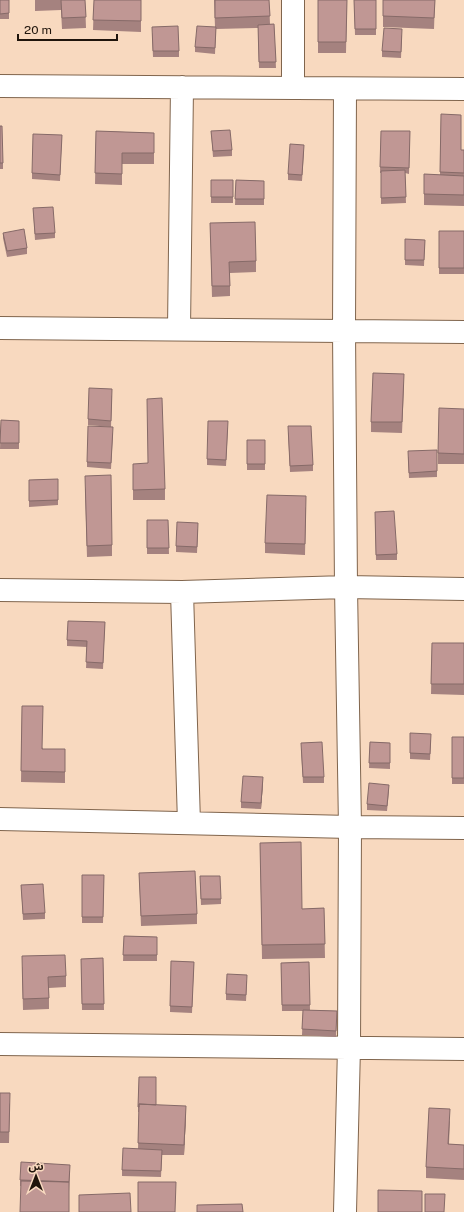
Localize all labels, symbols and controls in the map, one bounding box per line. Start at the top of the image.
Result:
scale bar [18,16,117,42]
text: 20 m [24,23,52,37]
north arrow [16,1156,56,1196]
text: ش [28,1160,44,1173]

